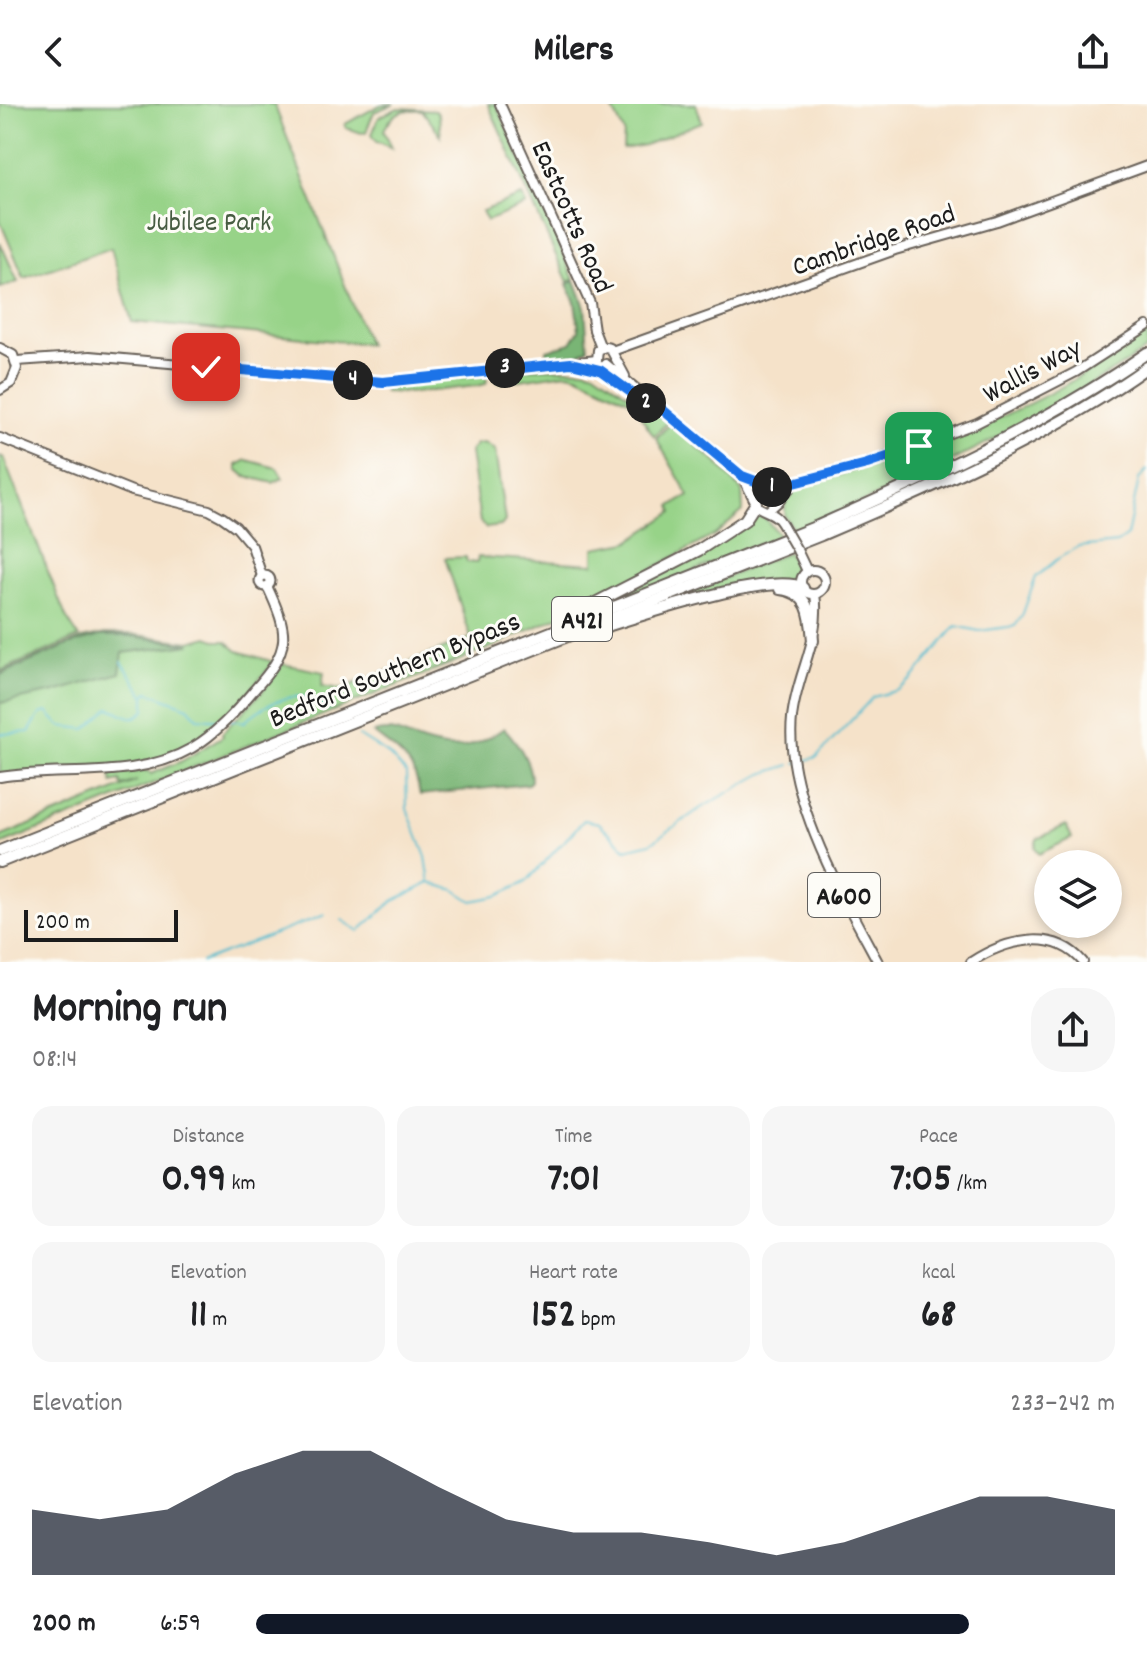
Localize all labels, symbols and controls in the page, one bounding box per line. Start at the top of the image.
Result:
text: Milers [533,26,614,78]
icon: back [32,30,76,74]
icon: share [1071,30,1115,74]
street label: Eastcotts Road [518,135,621,301]
street label: Cambridge Road [788,196,962,289]
park label: Jubilee Park [147,205,271,245]
street label: Wallis Way [977,330,1090,416]
pin [172,333,240,401]
icon: check [184,345,228,389]
pin: 3 [485,348,525,388]
text: 3 [500,352,510,383]
pin: 4 [333,360,373,400]
text: 4 [348,364,358,395]
pin: 2 [626,383,666,423]
text: 2 [641,387,651,418]
pin [885,412,953,480]
icon: arrive [897,424,941,468]
pin: 1 [752,467,792,507]
text: 1 [770,471,774,502]
road number: A421 [552,597,612,641]
street label: Bedford Southern Bypass [264,604,527,741]
map controls [1034,850,1122,938]
button: layers [1034,850,1122,938]
road number: A600 [808,873,880,917]
scale bar [24,906,178,942]
text: 200 m [36,908,90,939]
text: Morning run [32,980,227,1043]
button: share [1031,988,1115,1072]
text: 08:14 [32,1042,77,1079]
text: Distance [173,1122,244,1153]
text: Time [555,1122,592,1153]
text: Pace [919,1122,958,1153]
text: 0.99 [161,1153,226,1210]
text: 7:01 [547,1153,600,1210]
text: 7:05 [890,1153,952,1210]
text: km [226,1169,256,1200]
text: /km [952,1169,987,1200]
text: Elevation [170,1258,247,1289]
text: Heart rate [529,1258,618,1289]
text: kcal [922,1258,955,1289]
text: 11 [190,1289,207,1346]
text: 152 [531,1289,576,1346]
text: 68 [921,1289,956,1346]
text: m [207,1305,227,1336]
text: bpm [576,1305,616,1336]
text: Elevation [32,1386,122,1423]
text: 233–242 m [1010,1386,1115,1423]
text: 200 m [32,1606,96,1643]
text: 6:59 [160,1606,201,1643]

